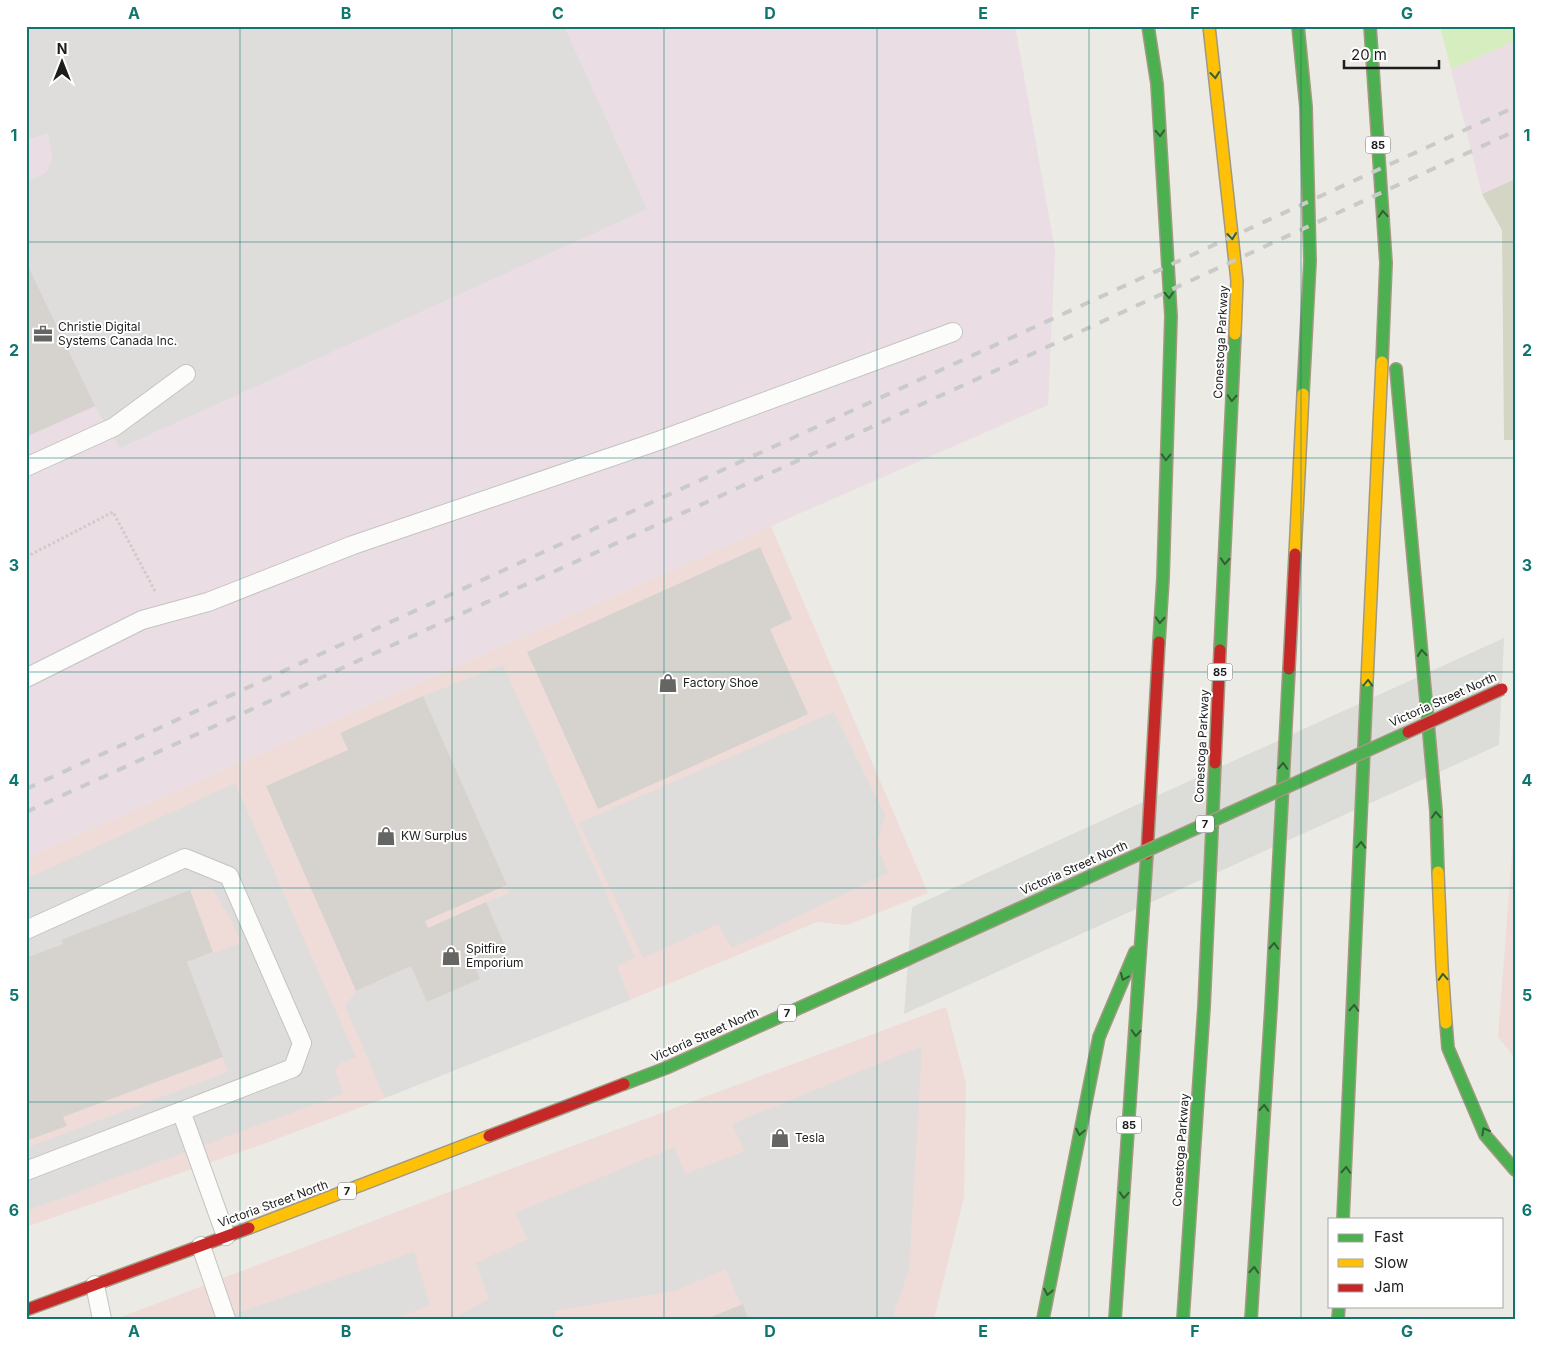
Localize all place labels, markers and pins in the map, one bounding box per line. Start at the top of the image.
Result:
place label: Christie Digital Systems Canada Inc. [58,319,177,348]
office icon: Christie Digital Systems Canada Inc. [32,323,54,345]
shop icon: Factory Shoe [657,672,679,694]
place label: Factory Shoe [683,675,758,690]
shop icon: KW Surplus [375,825,397,847]
place label: KW Surplus [401,828,467,843]
place label: Spitfire Emporium [466,941,524,970]
shop icon: Spitfire Emporium [440,945,462,967]
shop icon: Tesla [769,1127,791,1149]
place label: Tesla [795,1130,825,1145]

